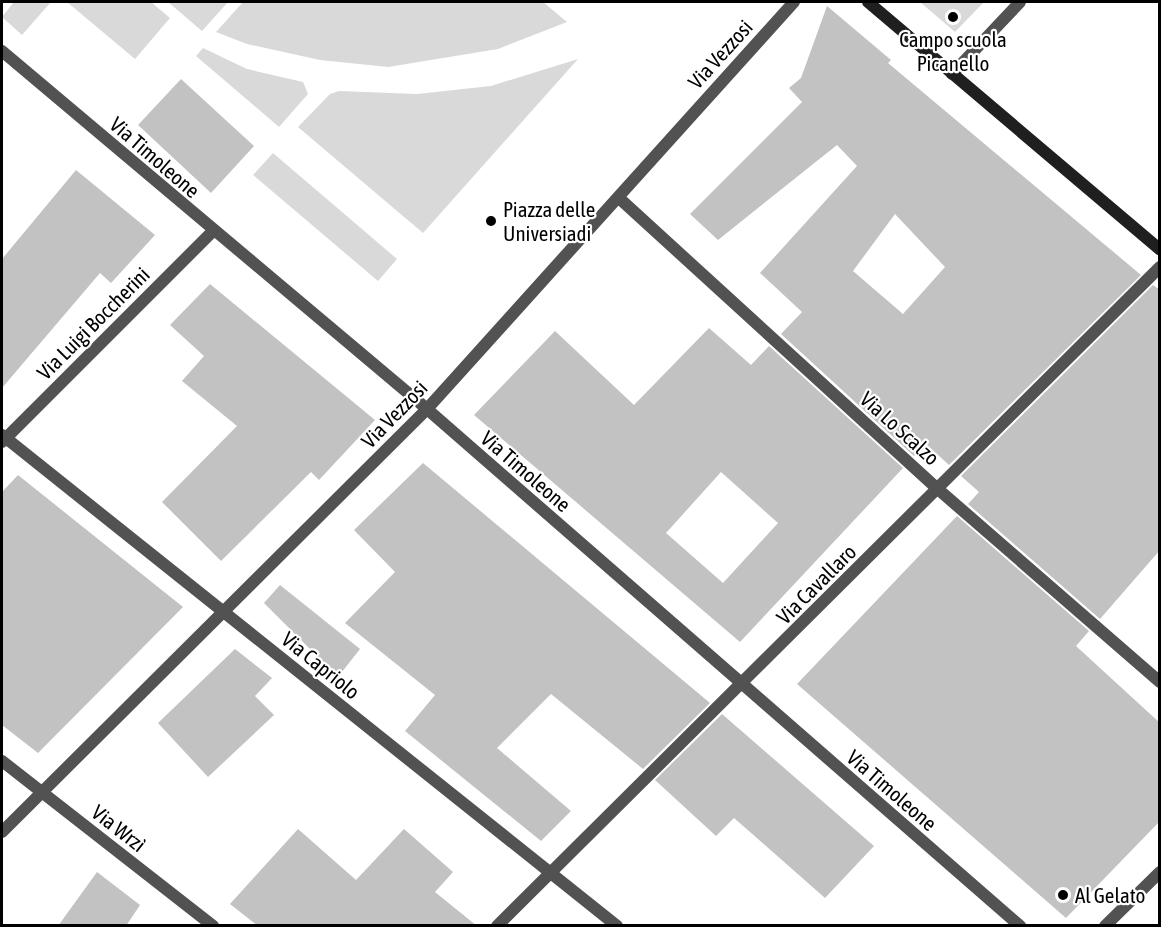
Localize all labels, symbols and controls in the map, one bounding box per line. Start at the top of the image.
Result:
marker: Campo scuola Picanello [946,10,960,24]
street label: Via Vezzosi [683,14,757,94]
place label: Campo scuola Picanello [899,26,1007,76]
street label: Via Timoleone [105,111,205,203]
place label: Piazza delle Universiadi [503,196,595,246]
marker: Piazza delle Universiadi [484,214,498,228]
street label: Via Luigi Boccherini [32,262,154,384]
street label: Via Vezzosi [356,375,432,453]
street label: Via Lo Scalzo [855,386,945,470]
street label: Via Timoleone [476,425,576,517]
street label: Via Cavallaro [771,539,861,629]
street label: Via Capriolo [277,626,365,704]
street label: Via Timoleone [842,744,942,836]
street label: Via Wrzì [87,799,151,857]
place label: Al Gelato [1075,882,1145,908]
marker: Al Gelato [1056,888,1070,902]

